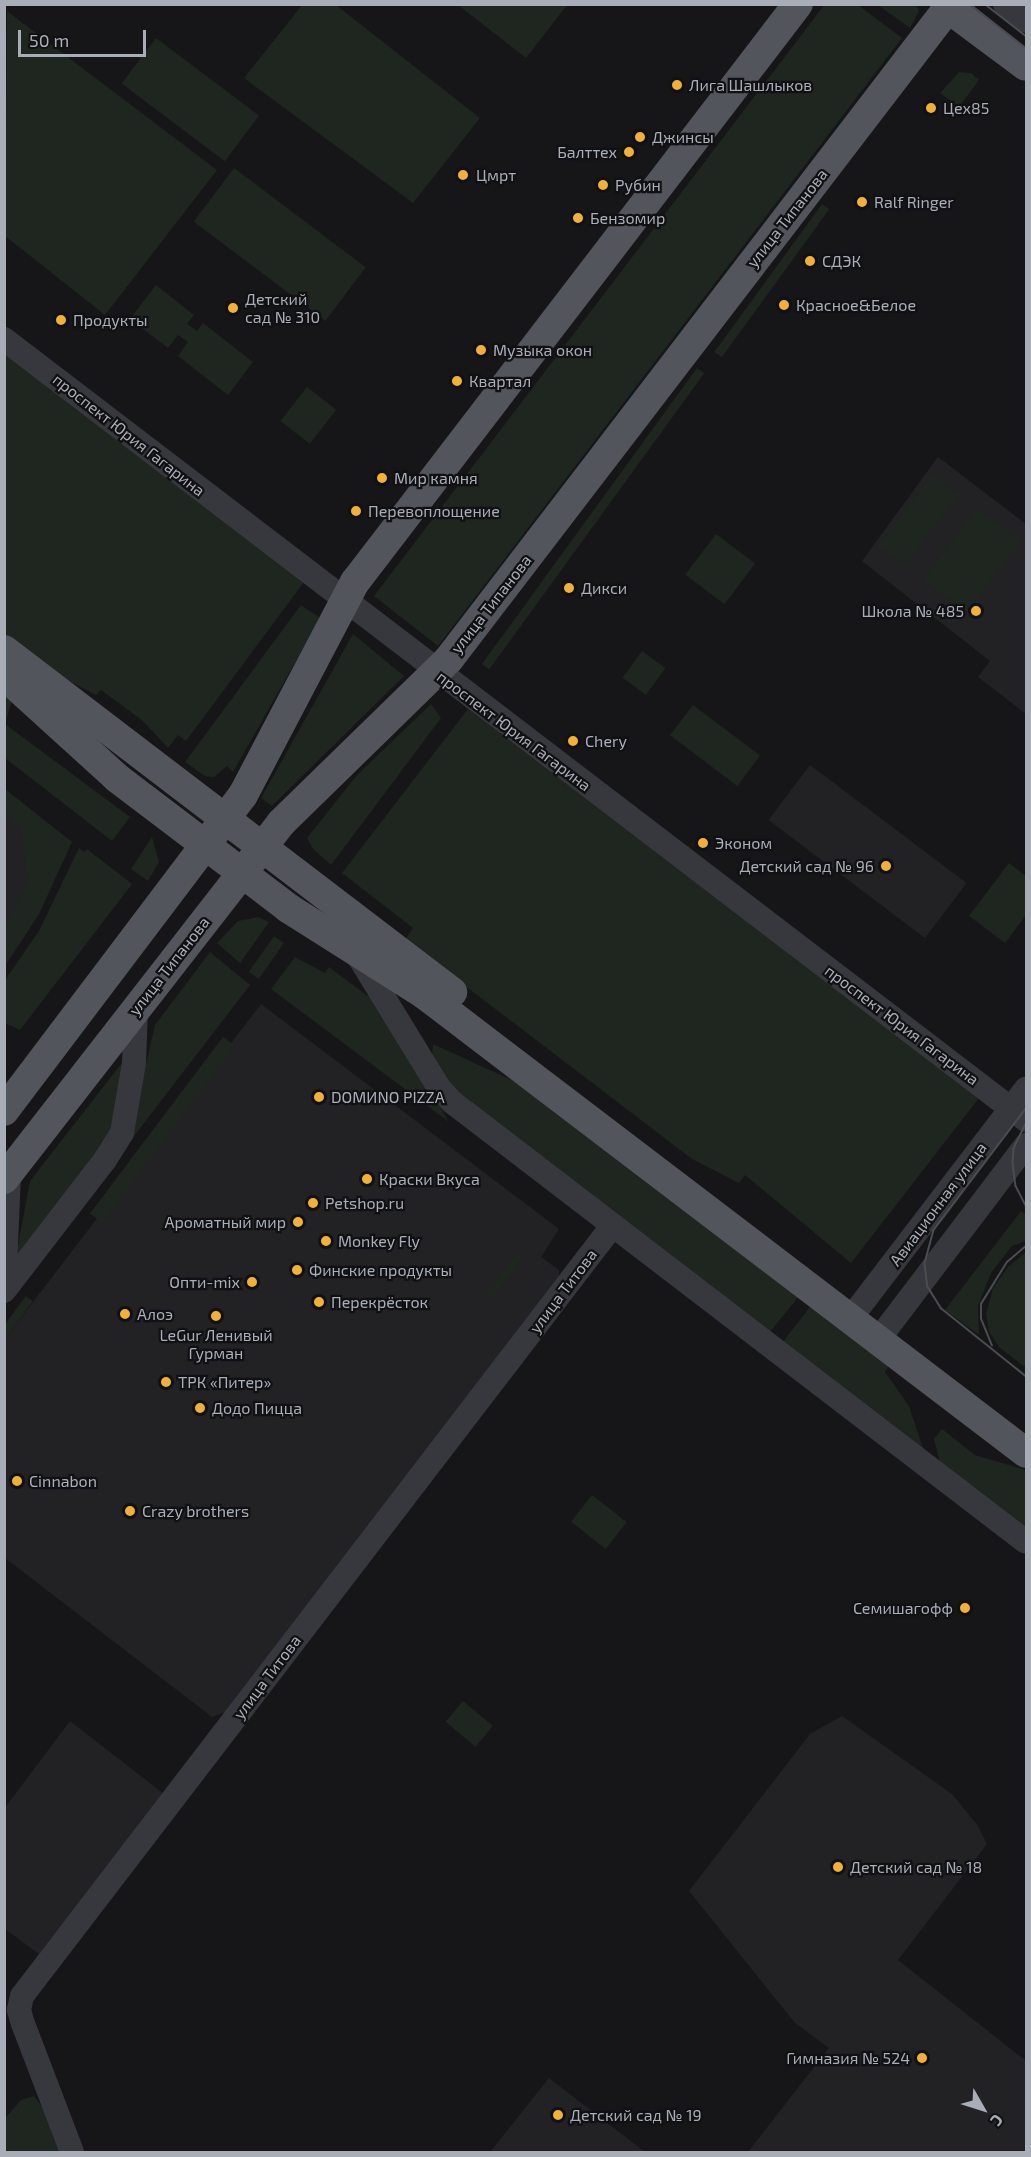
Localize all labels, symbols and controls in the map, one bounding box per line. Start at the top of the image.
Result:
scale bar [21,18,148,56]
text: 50 m [29,29,69,51]
place label: Лига Шашлыков [689,75,812,95]
marker: Лига Шашлыков [670,78,684,92]
place label: Цех85 [943,98,989,118]
marker: Цех85 [924,101,938,115]
place label: Джинсы [652,127,714,147]
marker: Джинсы [633,130,647,144]
place label: Балттех [557,142,617,162]
marker: Балттех [622,145,636,159]
place label: Цмрт [476,165,516,185]
street label: улица Типанова [743,165,831,271]
marker: Цмрт [454,166,472,184]
place label: Рубин [615,175,661,195]
marker: Рубин [596,178,610,192]
place label: Ralf Ringer [874,192,954,212]
marker: Ralf Ringer [855,195,869,209]
place label: Бензомир [590,208,665,228]
marker: Бензомир [571,211,585,225]
place label: СДЭК [822,251,861,271]
marker: СДЭК [803,254,817,268]
place label: Детский сад № 310 [245,289,320,327]
place label: Красное&Белое [796,295,916,315]
marker: Красное&Белое [777,298,791,312]
marker: Детский сад № 310 [226,301,240,315]
place label: Продукты [73,310,148,330]
marker: Продукты [54,313,68,327]
place label: Музыка окон [493,340,592,360]
marker: Музыка окон [474,343,488,357]
street label: проспект Юрия Гагарина [49,370,209,500]
place label: Квартал [469,371,531,391]
marker: Квартал [450,374,464,388]
place label: Мир камня [394,468,478,488]
marker: Мир камня [375,471,389,485]
place label: Перевоплощение [368,501,500,521]
marker: Перевоплощение [349,504,363,518]
street label: улица Типанова [447,551,535,657]
place label: Дикси [581,578,627,598]
marker: Дикси [562,581,576,595]
place label: Школа № 485 [861,601,964,621]
marker: Школа № 485 [969,604,983,618]
street label: проспект Юрия Гагарина [433,667,595,795]
place label: Chery [585,731,627,751]
marker: Chery [566,734,580,748]
place label: Эконом [715,833,772,853]
marker: Эконом [696,836,710,850]
place label: Детский сад № 96 [739,856,874,876]
marker: Детский сад № 96 [879,859,893,873]
street label: улица Типанова [125,913,213,1019]
street label: проспект Юрия Гагарина [821,961,983,1089]
place label: DOMИNO PIZZA [331,1087,445,1107]
marker: DOMИNO PIZZA [312,1090,326,1104]
street label: Авиационная улица [885,1139,991,1269]
place label: Краски Вкуса [379,1169,480,1189]
marker: Краски Вкуса [360,1172,374,1186]
place label: Petshop.ru [325,1193,404,1213]
marker: Petshop.ru [306,1196,320,1210]
place label: Ароматный мир [164,1212,286,1232]
marker: Ароматный мир [291,1215,305,1229]
place label: Monkey Fly [338,1231,420,1251]
marker: Monkey Fly [319,1234,333,1248]
street label: улица Титова [525,1245,601,1337]
place label: Финские продукты [309,1260,452,1280]
marker: Финские продукты [290,1263,304,1277]
place label: Опти-mix [169,1272,240,1292]
marker: Опти-mix [245,1275,259,1289]
place label: Перекрёсток [331,1292,428,1312]
marker: Перекрёсток [312,1295,326,1309]
place label: Алоэ [137,1304,173,1324]
marker: Алоэ [118,1307,132,1321]
marker: LeGur Ленивый Гурман [209,1309,223,1323]
place label: LeGur Ленивый Гурман [159,1325,273,1363]
place label: ТРК «Питер» [178,1372,271,1392]
marker: ТРК «Питер» [159,1375,173,1389]
place label: Додо Пицца [212,1398,302,1418]
marker: Додо Пицца [193,1401,207,1415]
place label: Cinnabon [29,1471,97,1491]
marker: Cinnabon [10,1474,24,1488]
place label: Crazy brothers [142,1501,249,1521]
marker: Crazy brothers [123,1504,137,1518]
place label: Семишагофф [853,1598,953,1618]
marker: Семишагофф [958,1601,972,1615]
street label: улица Титова [229,1631,305,1723]
place label: Детский сад № 18 [850,1857,982,1877]
marker: Детский сад № 18 [831,1860,845,1874]
place label: Гимназия № 524 [786,2048,910,2068]
marker: Гимназия № 524 [915,2051,929,2065]
north arrow [953,2079,1013,2139]
place label: Детский сад № 19 [570,2105,702,2125]
marker: Детский сад № 19 [551,2108,565,2122]
text: С [987,2111,1008,2130]

